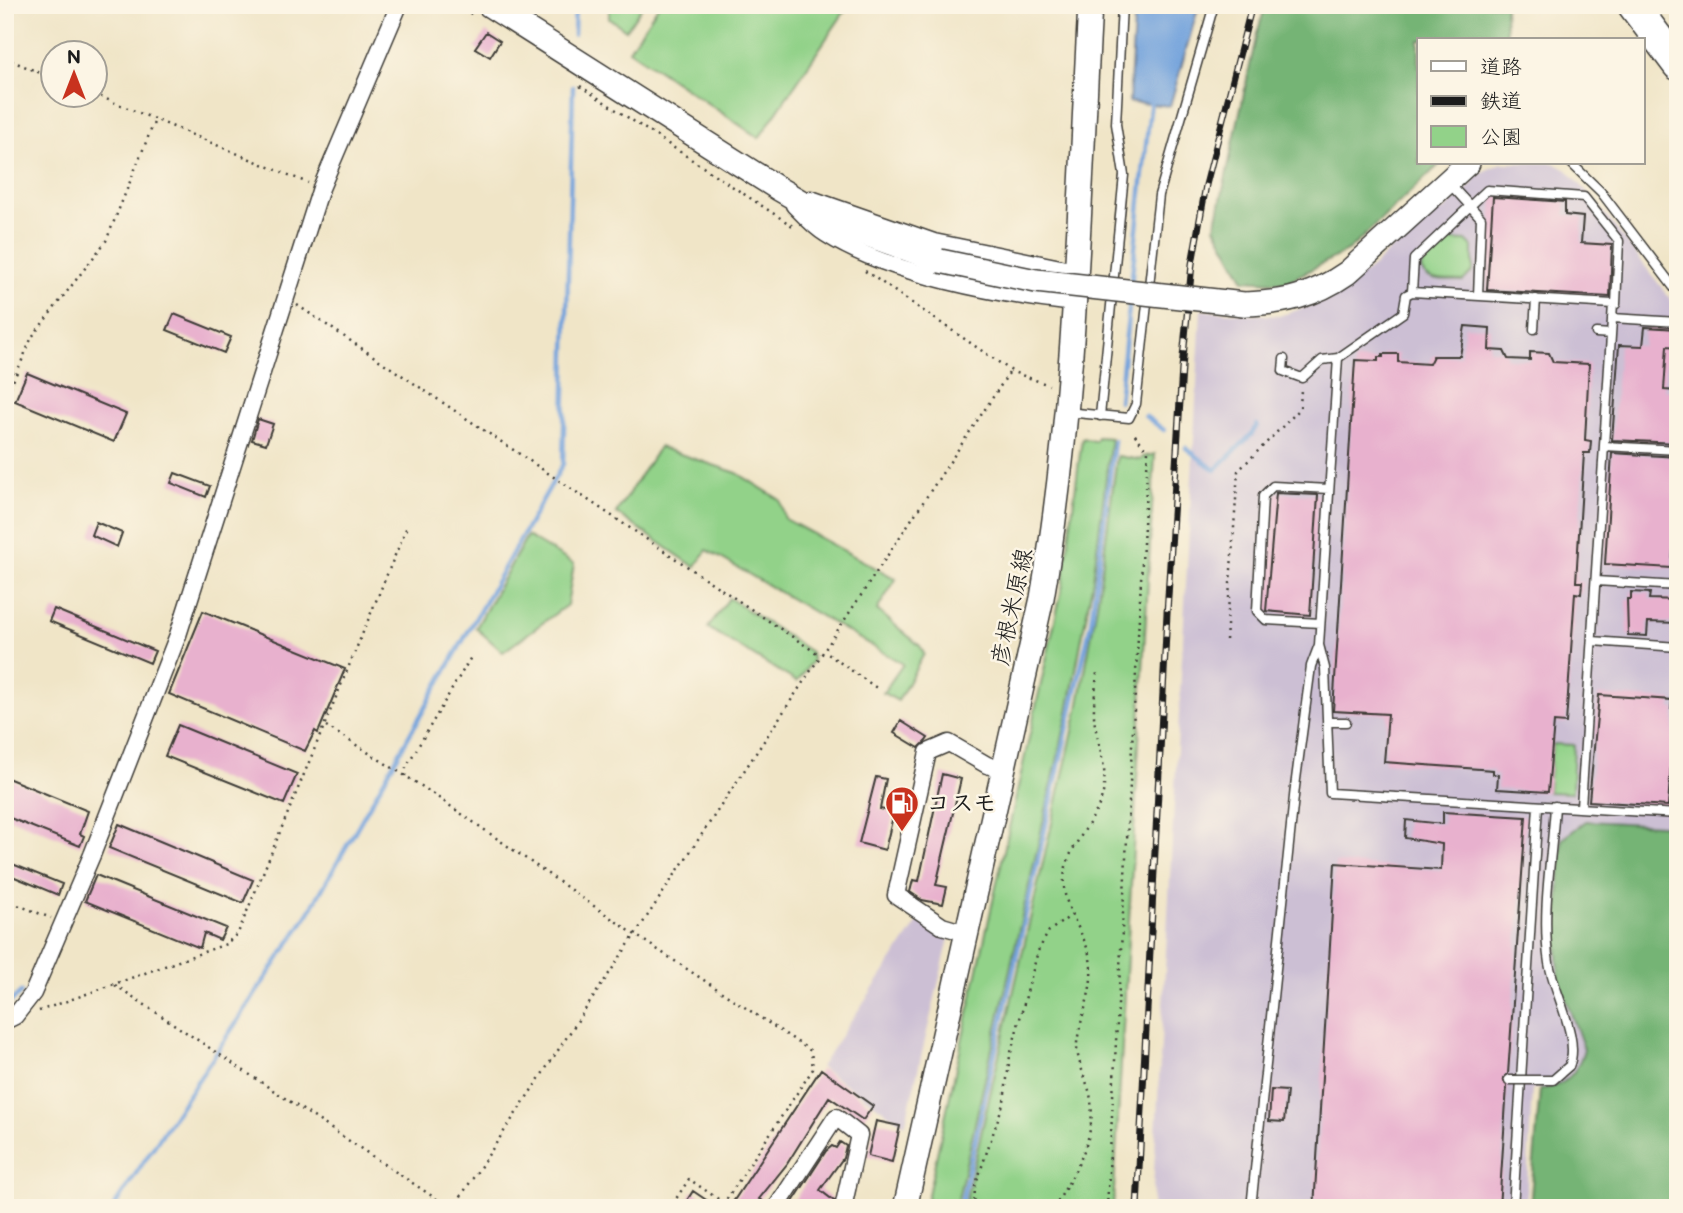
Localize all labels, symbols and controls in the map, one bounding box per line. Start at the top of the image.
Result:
north arrow [38,38,108,108]
legend [1417,38,1644,164]
text: N [67,47,81,70]
text: 道路 [1480,55,1522,80]
text: 鉄道 [1480,89,1522,114]
text: 公園 [1480,125,1522,150]
street label: 彦根米原線 [986,545,1039,669]
fuel station icon: コスモ [883,784,921,833]
place label: コスモ [926,789,997,818]

